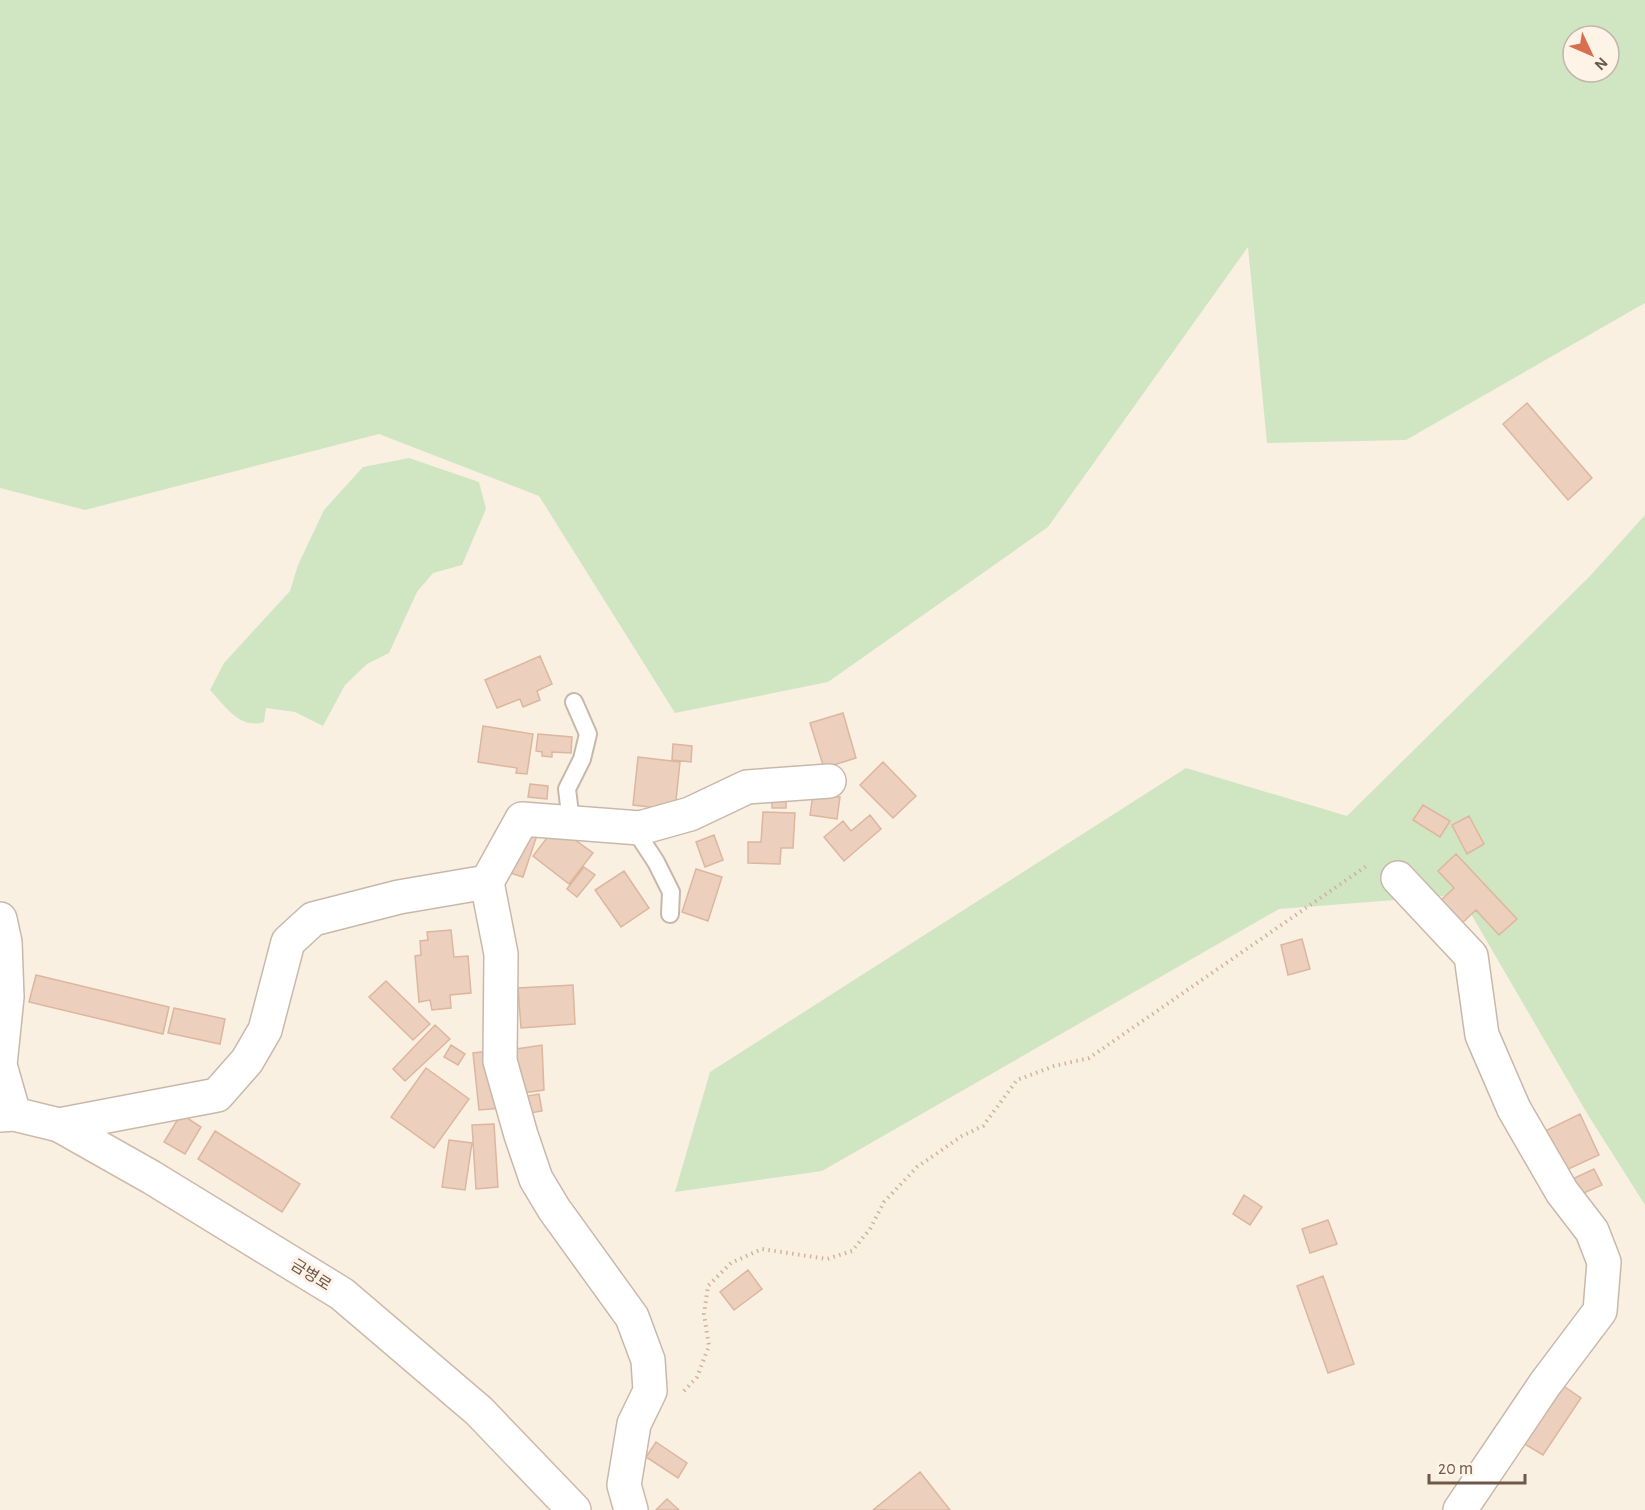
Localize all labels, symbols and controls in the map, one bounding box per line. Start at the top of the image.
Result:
north arrow [1561,24,1621,84]
text: N [1591,54,1611,73]
street label: 금병로 [288,1257,334,1294]
scale bar [1429,1447,1525,1485]
text: 20 m [1438,1460,1473,1478]

